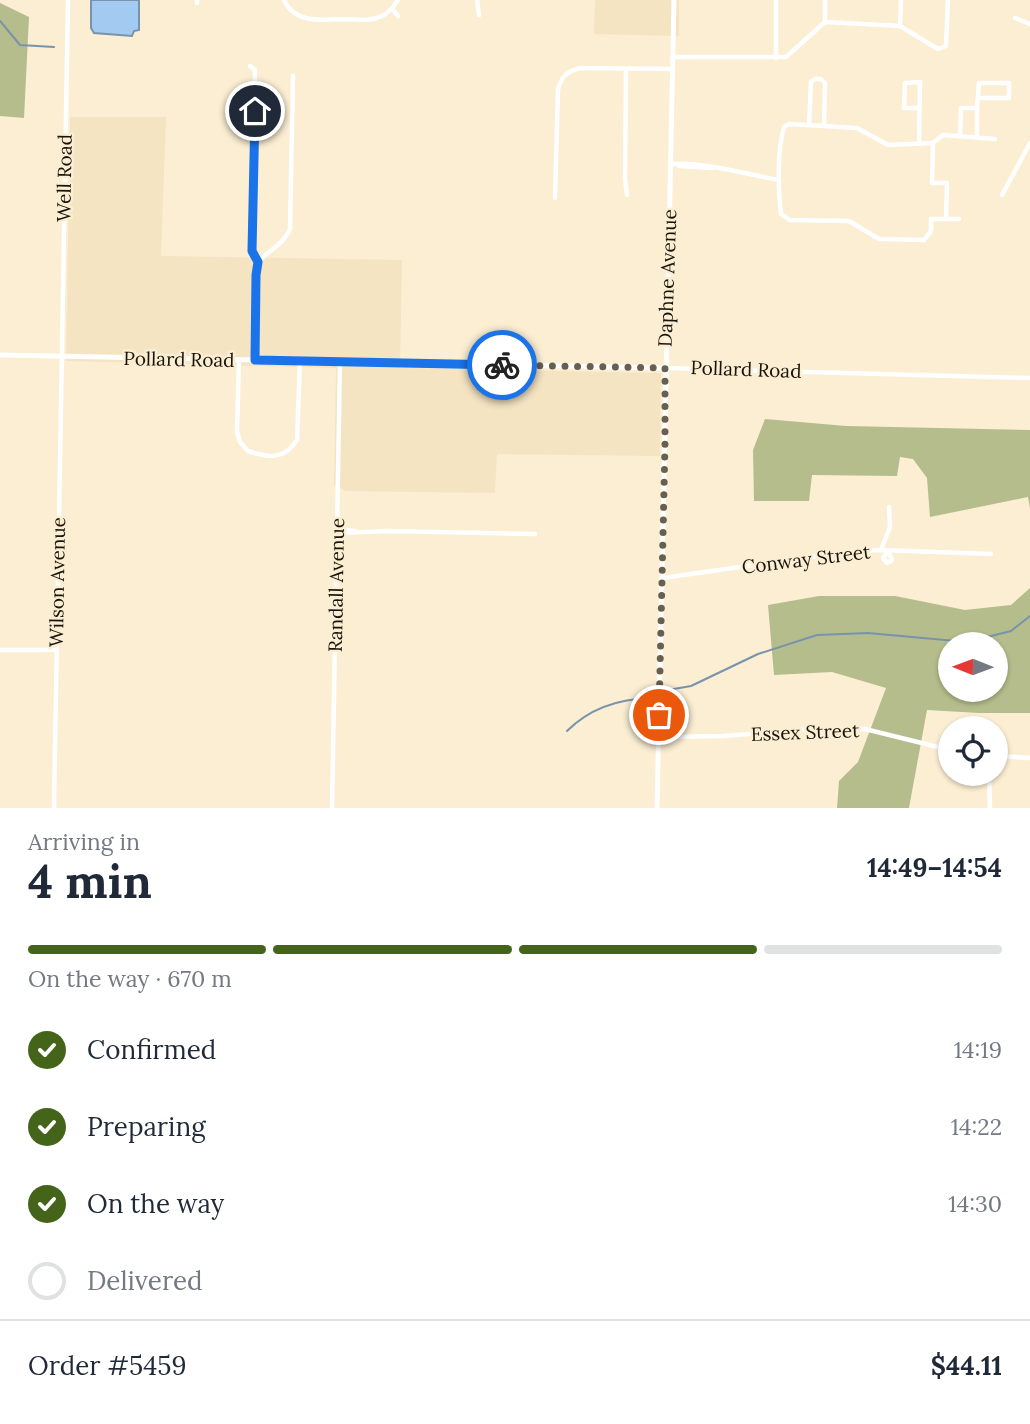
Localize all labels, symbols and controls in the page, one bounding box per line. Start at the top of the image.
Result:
pin [225,81,285,141]
icon: home [236,92,274,130]
street label: Well Road [51,134,77,222]
street label: Daphne Avenue [653,209,681,347]
courier [467,330,537,400]
street label: Pollard Road [123,346,235,372]
icon: bike [483,346,521,384]
street label: Pollard Road [690,355,802,383]
street label: Wilson Avenue [44,517,70,647]
street label: Randall Avenue [323,518,349,652]
street label: Conway Street [740,539,872,579]
north arrow [938,632,1008,702]
map controls [938,632,1008,786]
pin [629,685,689,745]
icon: bag [640,696,678,734]
button: locate [938,716,1008,786]
street label: Essex Street [750,718,860,746]
text: Arriving in [28,827,140,856]
text: 14:49–14:54 [867,851,1002,884]
text: 4 min [28,852,152,911]
text: On the way · 670 m [28,964,232,993]
icon: check [28,1031,66,1069]
text: Confirmed [87,1033,216,1066]
text: 14:19 [954,1035,1002,1064]
icon: check [28,1108,66,1146]
text: Preparing [87,1110,206,1143]
text: 14:22 [951,1112,1002,1141]
icon: check [28,1185,66,1223]
text: On the way [87,1187,224,1220]
text: 14:30 [948,1189,1002,1218]
text: Delivered [87,1264,203,1297]
text: Order #5459 [28,1349,187,1382]
text: $44.11 [931,1349,1002,1382]

